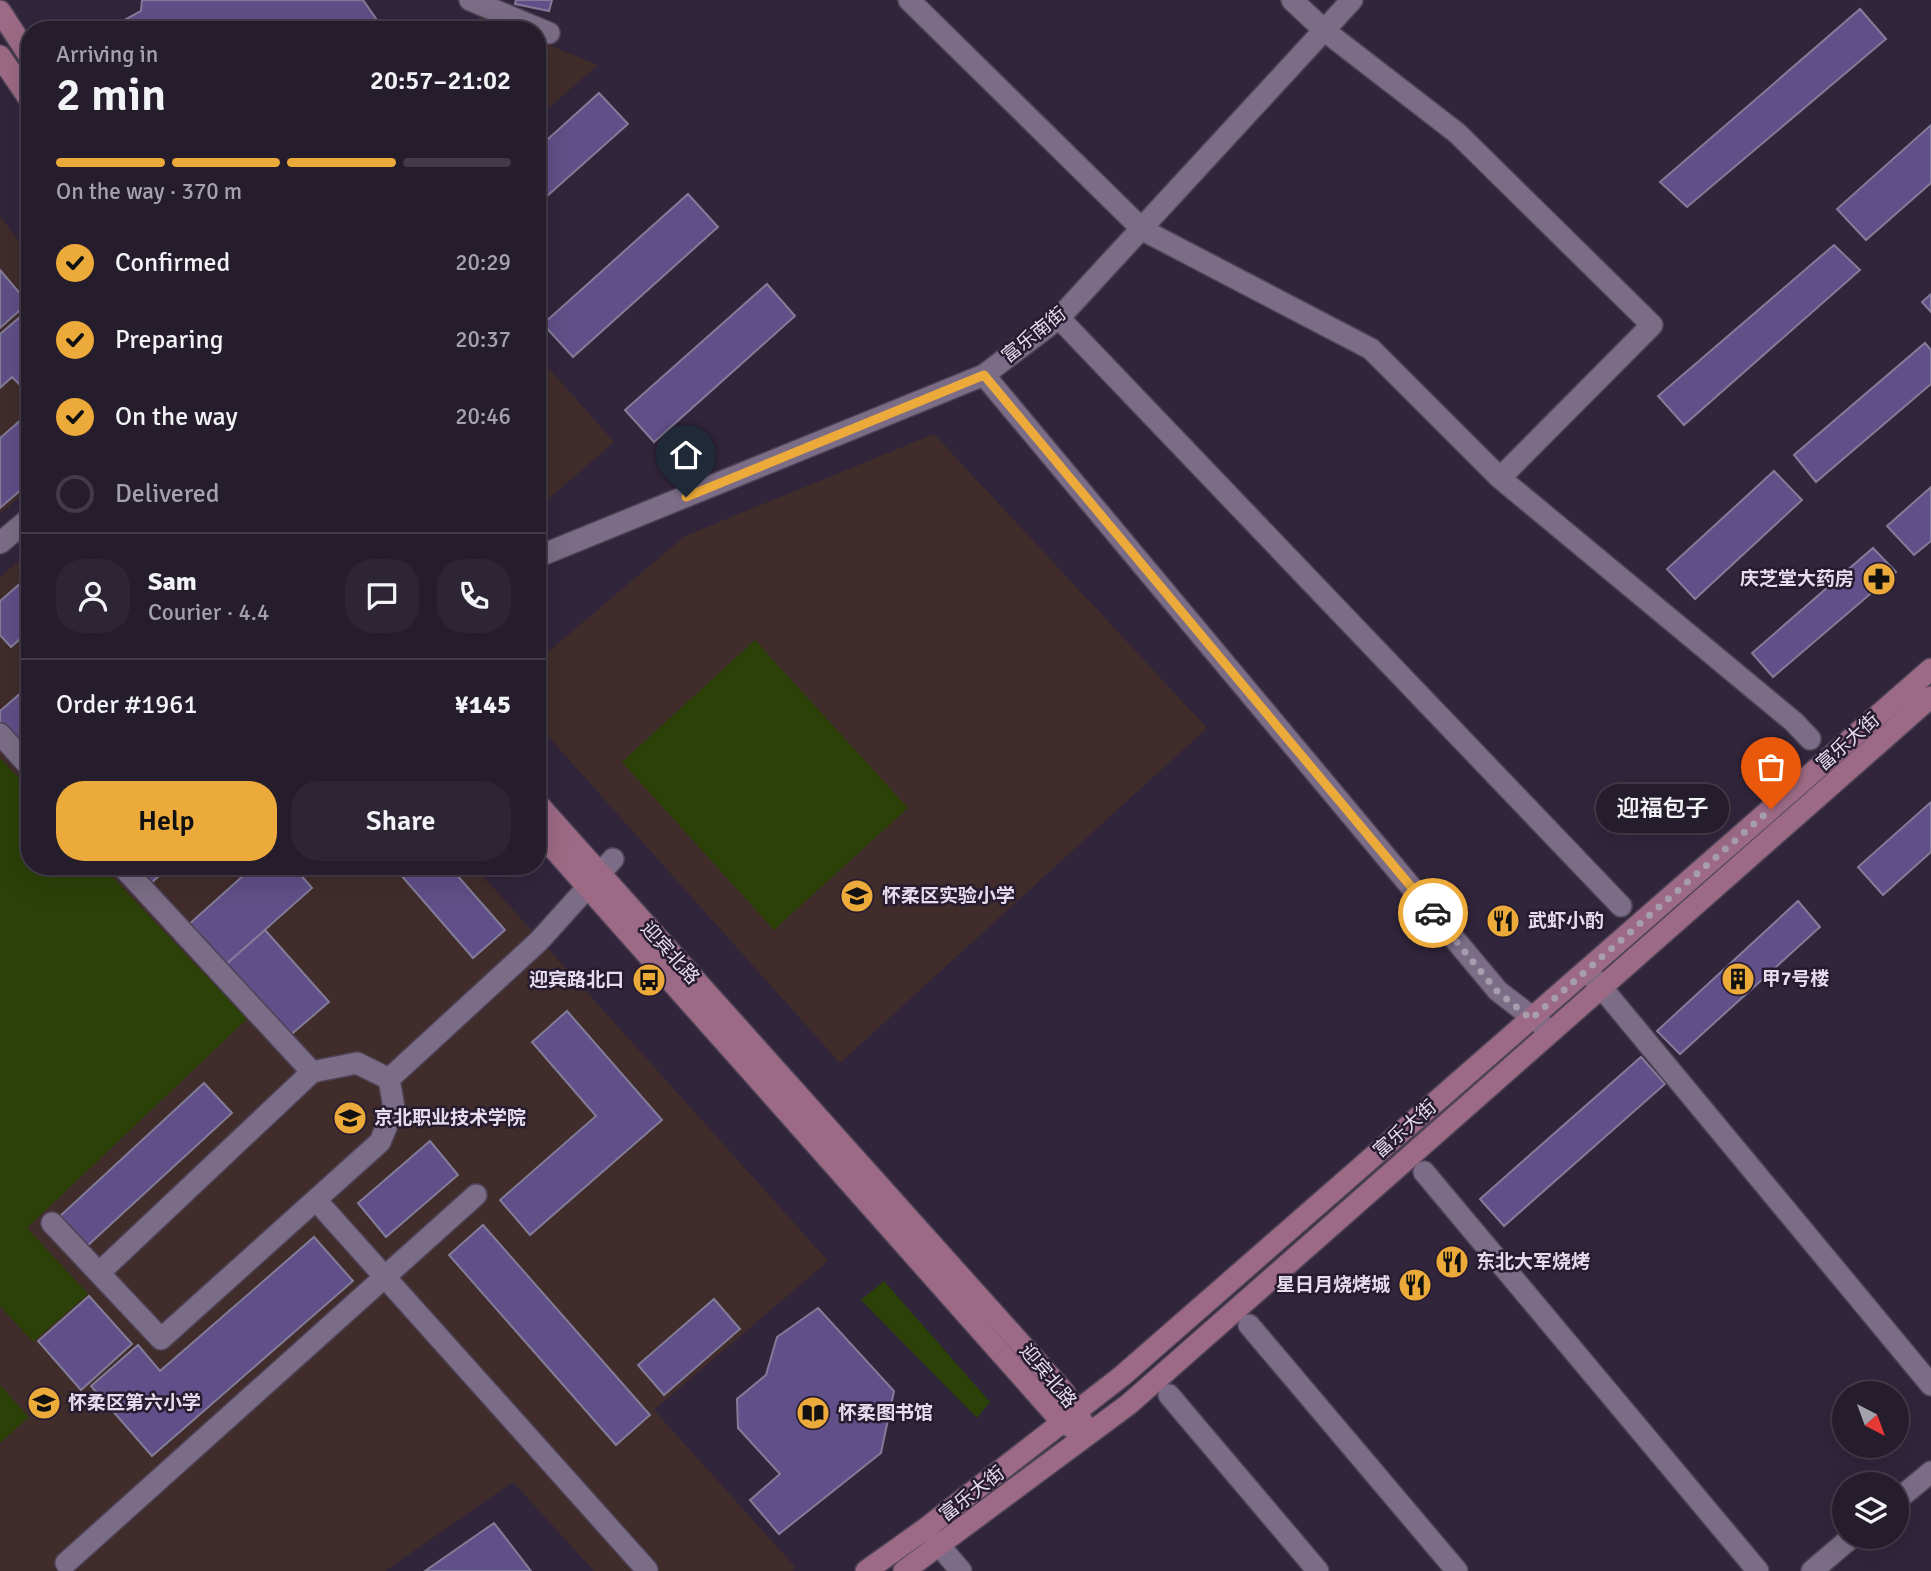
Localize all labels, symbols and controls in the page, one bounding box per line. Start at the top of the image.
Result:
text: Arriving in [56,40,158,69]
text: 20:57–21:02 [370,65,511,97]
text: 2 min [56,67,166,123]
text: On the way · 370 m [56,177,242,206]
icon: check [56,244,94,282]
text: Confirmed [115,247,230,279]
text: 20:29 [455,248,511,277]
street label: 富乐南街 [997,302,1071,368]
icon: check [56,321,94,359]
text: Preparing [115,324,223,356]
text: 20:37 [455,325,511,354]
icon: check [56,398,94,436]
text: On the way [115,401,238,433]
text: 20:46 [455,402,511,431]
pin [656,425,716,497]
icon: home [667,436,705,474]
text: Delivered [115,478,220,510]
button: person [56,559,130,633]
button: chat [345,559,419,633]
button: phone [437,559,511,633]
pharmacy icon: 庆芝堂大药房 [1860,560,1898,598]
text: Sam [148,566,197,598]
place label: 庆芝堂大药房 [1740,567,1854,591]
text: Courier · 4.4 [148,598,269,627]
text: Order #1961 [56,689,197,721]
text: ¥145 [455,689,511,721]
street label: 富乐大街 [1811,708,1885,776]
pin [1741,737,1801,809]
icon: bag [1752,748,1790,786]
button: Help [56,781,277,861]
button: Share [291,781,511,861]
callout: 迎福包子 [1596,784,1729,834]
text: 迎福包子 [1617,794,1709,823]
school or university icon: 怀柔区实验小学 [838,877,876,915]
courier [1398,878,1468,948]
place label: 怀柔区实验小学 [882,884,1015,908]
icon: car [1414,894,1452,932]
restaurant icon: 武虾小酌 [1484,902,1522,940]
place label: 武虾小酌 [1528,909,1604,933]
street label: 迎宾北路 [636,917,704,989]
building icon: 甲7号楼 [1719,960,1757,998]
bus stop icon: 迎宾路北口 [630,961,668,999]
place label: 甲7号楼 [1762,967,1829,991]
place label: 迎宾路北口 [529,968,624,992]
street label: 富乐大街 [1368,1095,1442,1163]
school or university icon: 京北职业技术学院 [331,1099,369,1137]
place label: 京北职业技术学院 [374,1106,526,1130]
restaurant icon: 东北大军烧烤 [1433,1243,1471,1281]
place label: 东北大军烧烤 [1476,1250,1590,1274]
restaurant icon: 星日月烧烤城 [1396,1266,1434,1304]
place label: 星日月烧烤城 [1276,1273,1390,1297]
street label: 迎宾北路 [1014,1339,1082,1413]
north arrow [1832,1381,1909,1458]
map controls [1832,1381,1909,1549]
school or university icon: 怀柔区第六小学 [25,1384,63,1422]
place label: 怀柔区第六小学 [68,1391,201,1415]
library icon: 怀柔图书馆 [794,1394,832,1432]
place label: 怀柔图书馆 [838,1401,933,1425]
street label: 富乐大街 [935,1461,1009,1527]
button: layers [1832,1472,1909,1549]

